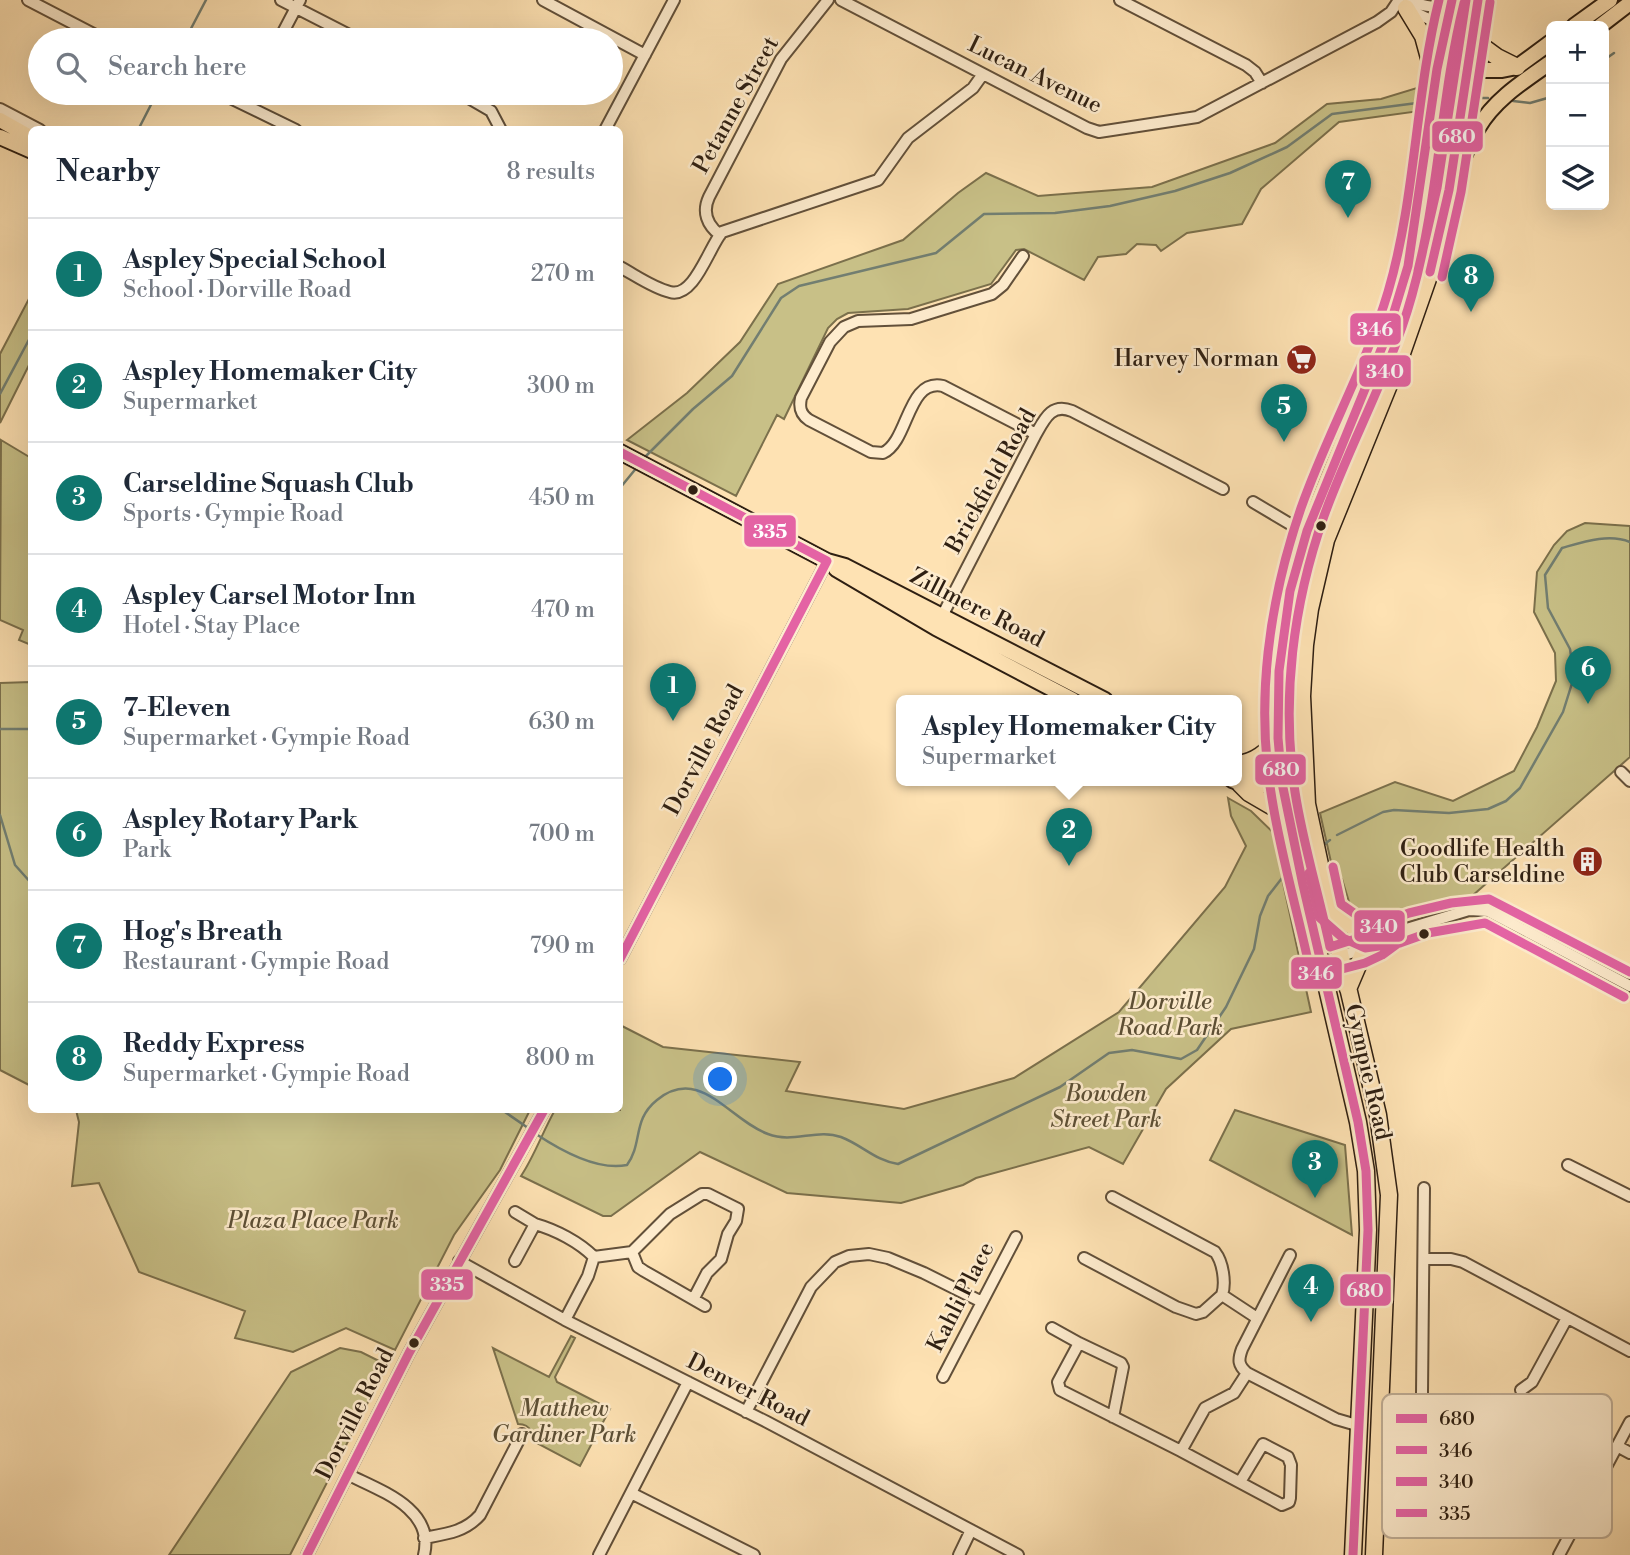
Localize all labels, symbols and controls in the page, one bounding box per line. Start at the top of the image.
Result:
map controls [1546,21,1609,210]
button: + [1546,21,1609,84]
search box [28,28,623,105]
street label: Lucan Avenue [963,30,1107,120]
street label: Petanne Street [687,32,785,178]
icon: search [52,48,90,86]
text: Search here [108,51,247,83]
button: − [1546,84,1609,147]
line badge: 680 [1431,120,1484,153]
text: 680 [1438,125,1476,149]
button: layers [1546,147,1609,210]
text: Nearby [56,153,160,191]
text: 8 results [507,158,595,186]
pin: 7 [1325,160,1371,218]
text: Aspley Special School [123,244,386,276]
pin: 8 [1448,254,1494,312]
text: 1 [73,260,85,288]
text: 270 m [531,260,595,288]
text: School · Dorville Road [123,276,351,304]
line badge: 346 [1349,312,1402,346]
text: 346 [1357,318,1393,342]
supermarket icon: Harvey Norman [1285,342,1319,376]
place label: Harvey Norman [1114,345,1279,373]
line badge: 340 [1358,354,1412,388]
text: Aspley Homemaker City [123,356,417,388]
text: 340 [1366,360,1404,384]
text: 2 [72,372,86,400]
text: 300 m [527,372,595,400]
pin: 5 [1261,384,1307,442]
text: Supermarket [123,388,258,416]
street label: Brickfield Road [939,404,1042,559]
text: Carseldine Squash Club [123,468,414,500]
unlabelled marker [686,483,700,497]
text: 3 [72,484,86,512]
text: 450 m [529,484,595,512]
text: Sports · Gympie Road [123,500,343,528]
line badge: 335 [743,514,797,548]
unlabelled marker [1314,519,1328,533]
text: 335 [753,520,788,544]
street label: Zillmere Road [905,562,1049,654]
text: Aspley Carsel Motor Inn [123,580,416,612]
text: 4 [71,596,87,624]
text: 470 m [531,596,595,624]
text: Hotel · Stay Place [123,612,300,640]
pin: 6 [1565,646,1611,704]
pin: 1 [650,663,696,721]
street label: Dorville Road [658,680,750,820]
text: 7-Eleven [123,692,230,724]
popup [896,695,1242,786]
text: 5 [72,708,86,736]
text: 630 m [528,708,595,736]
text: Aspley Homemaker City [922,711,1216,743]
text: Supermarket · Gympie Road [123,724,410,752]
text: Supermarket [922,743,1057,771]
line badge: 680 [1254,753,1307,786]
text: 680 [1262,758,1300,782]
text: Aspley Rotary Park [123,804,358,836]
pin: 2 [1046,808,1092,866]
text: 6 [72,820,86,848]
text: 700 m [529,820,595,848]
place label: Goodlife Health Club Carseldine [1400,835,1565,889]
text: Park [123,836,171,864]
building icon: Goodlife Health Club Carseldine [1571,845,1605,879]
line badge: 340 [1353,909,1406,943]
text: 340 [1360,915,1398,939]
text: Hog's Breath [123,916,283,948]
unlabelled marker [1417,927,1431,941]
text: 7 [72,932,86,960]
text: 790 m [530,932,595,960]
text: Restaurant · Gympie Road [123,948,389,976]
line badge: 346 [1290,956,1343,990]
text: 346 [1298,962,1334,986]
park label: Dorville Road Park [1116,988,1223,1042]
street label: Gympie Road [1339,1001,1397,1143]
text: Reddy Express [123,1028,305,1060]
text: 8 [72,1044,86,1072]
text: 800 m [526,1044,595,1072]
text: Supermarket · Gympie Road [123,1060,410,1088]
your location [703,1062,737,1096]
park label: Bowden Street Park [1051,1080,1161,1134]
pin: 3 [1292,1140,1338,1198]
park label: Plaza Place Park [226,1207,399,1235]
street label: Kahli Place [921,1237,1001,1357]
pin: 4 [1288,1264,1334,1322]
line badge: 335 [420,1268,474,1301]
text: 335 [430,1273,465,1297]
line badge: 680 [1339,1273,1392,1307]
text: 680 [1346,1279,1384,1303]
unlabelled marker [407,1336,421,1350]
street label: Dorville Road [310,1343,400,1485]
street label: Denver Road [682,1347,814,1433]
legend [1382,1394,1612,1538]
park label: Matthew Gardiner Park [492,1395,636,1449]
text: 680 [1439,1407,1475,1431]
text: 346 [1439,1439,1473,1463]
text: 340 [1439,1470,1474,1494]
text: 335 [1439,1502,1470,1526]

